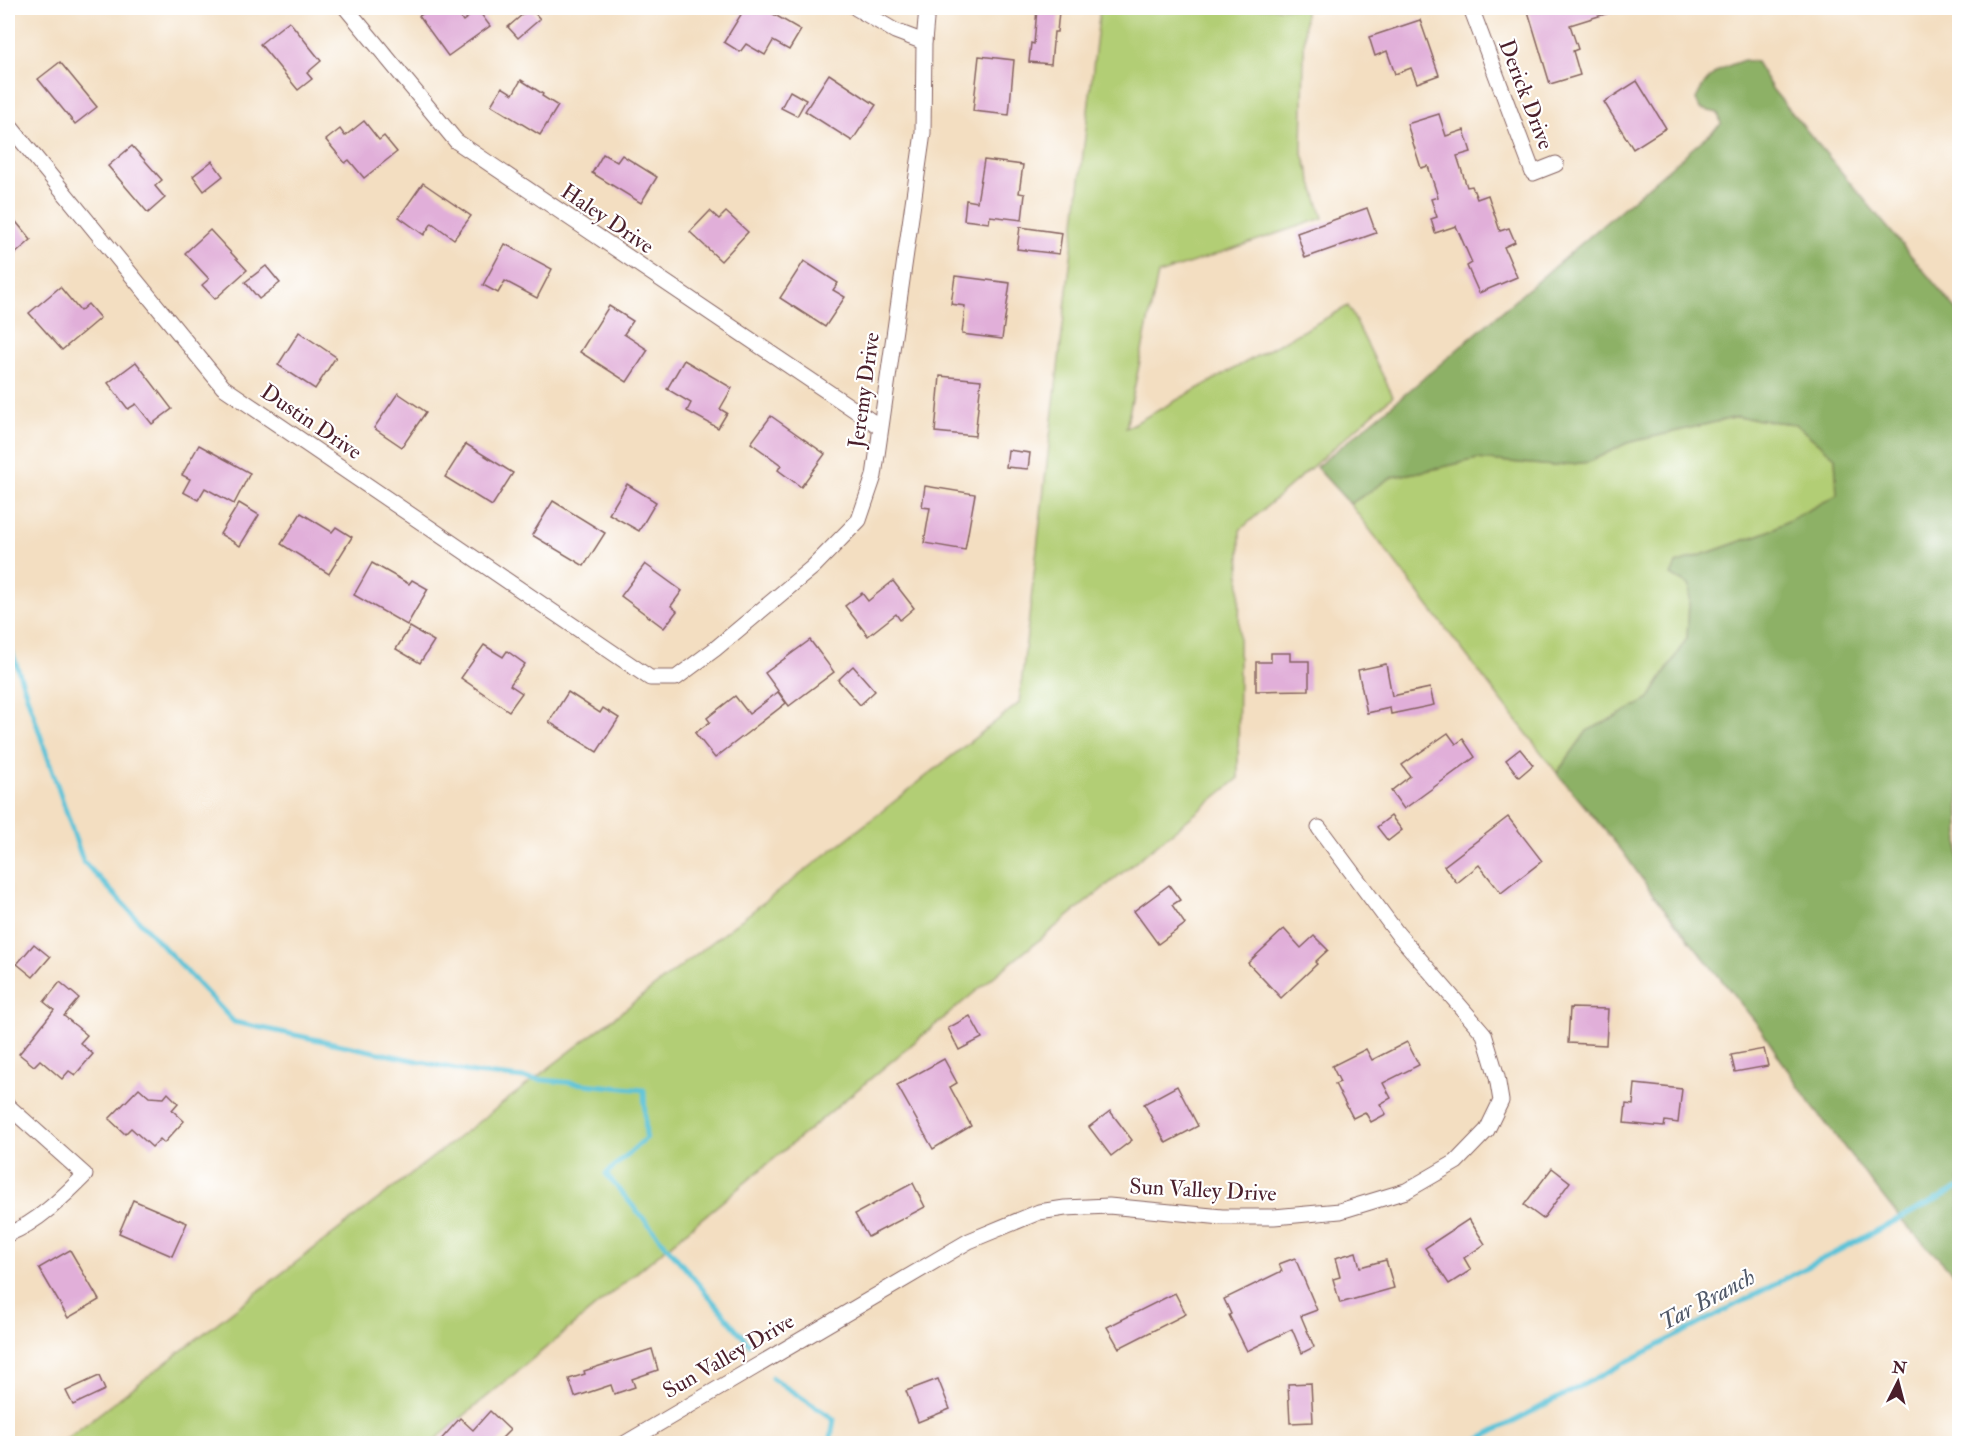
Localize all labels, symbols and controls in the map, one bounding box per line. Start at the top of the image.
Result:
street label: Derick Drive [1492,35,1560,153]
street label: Haley Drive [555,177,659,260]
street label: Jeremy Drive [842,331,886,451]
street label: Dustin Drive [255,378,367,466]
street label: Sun Valley Drive [1129,1172,1277,1208]
water label: Tar Branch [1654,1261,1761,1338]
street label: Sun Valley Drive [658,1307,799,1405]
north arrow [1868,1352,1928,1412]
text: N [1890,1357,1908,1379]

